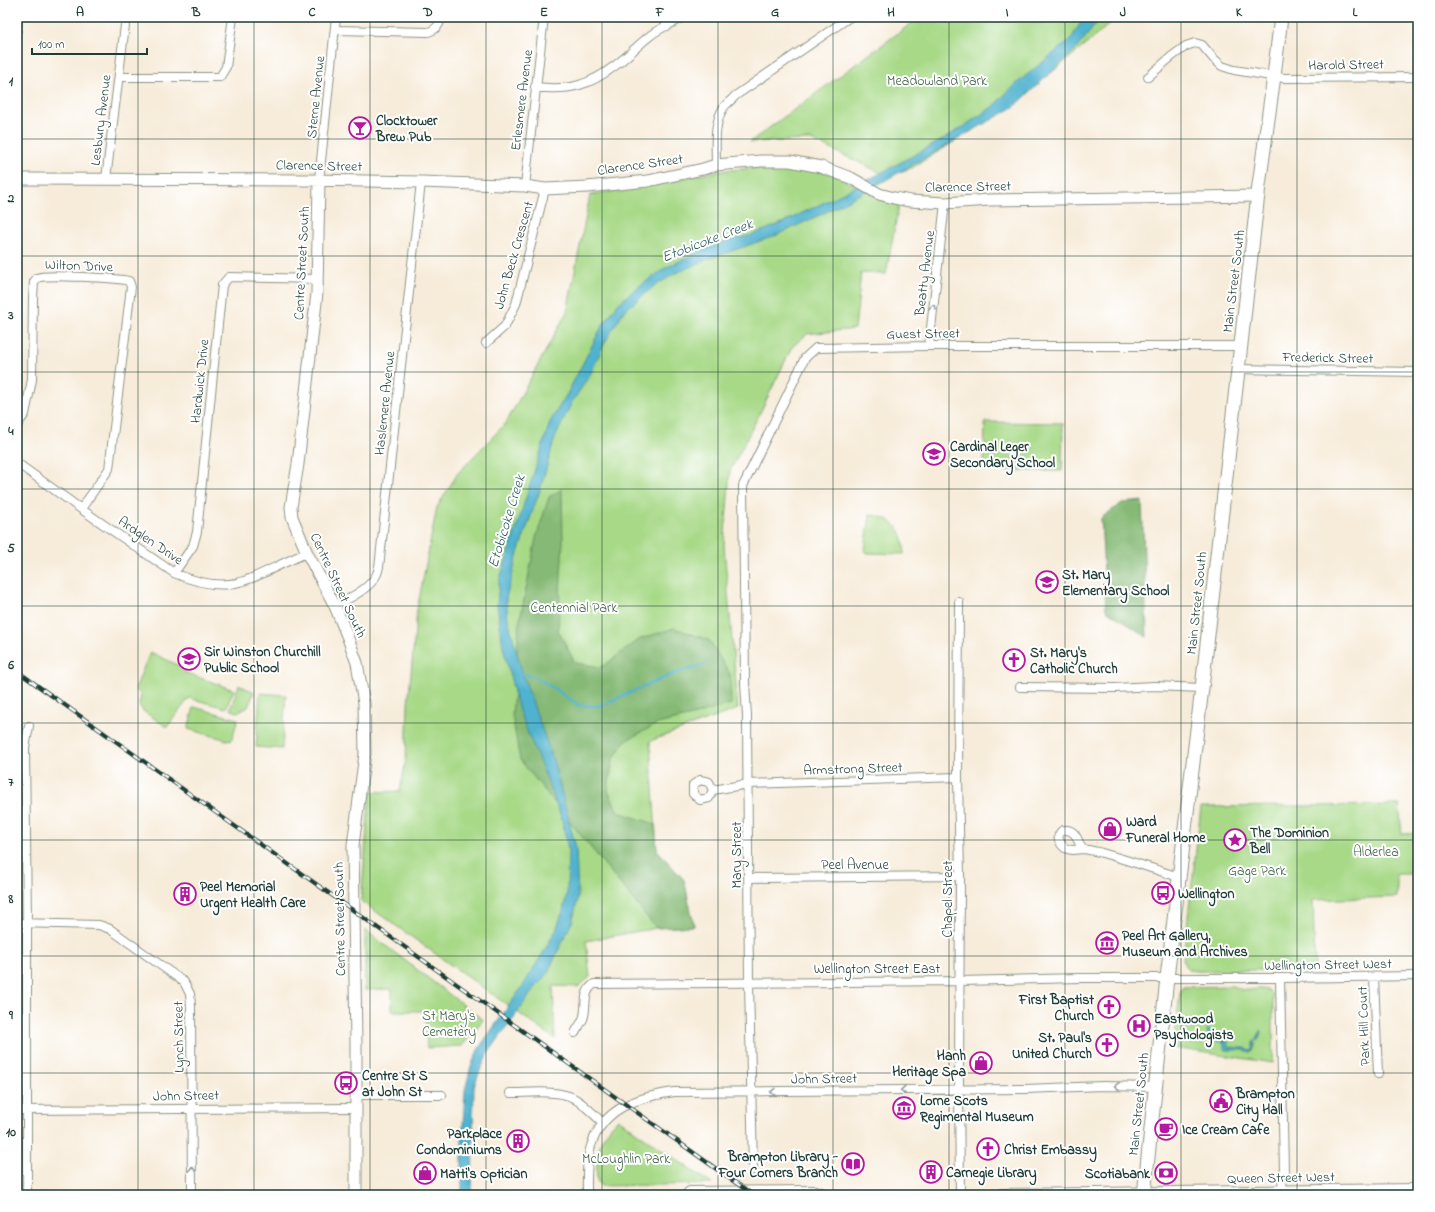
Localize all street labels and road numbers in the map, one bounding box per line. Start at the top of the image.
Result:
street label: Erlesmere Avenue [506,48,539,152]
street label: Sterne Avenue [302,54,331,139]
street label: Harold Street [1308,54,1384,77]
street label: Lesbury Avenue [85,73,119,167]
street label: Clarence Street [596,149,685,182]
street label: Clarence Street [276,155,363,178]
street label: Clarence Street [925,176,1012,199]
street label: John Beck Crescent [489,199,540,312]
street label: Centre Street South [289,206,316,321]
street label: Beatty Avenue [910,229,942,318]
street label: Main Street South [1218,229,1251,334]
street label: Wilton Drive [45,255,114,278]
street label: Guest Street [886,323,960,346]
street label: Hardwick Drive [186,337,215,424]
street label: Frederick Street [1281,347,1374,370]
street label: Haslemere Avenue [370,349,401,456]
street label: Ardglen Drive [113,512,188,572]
street label: Centre Street South [304,530,371,642]
street label: Main Street South [1182,551,1213,656]
street label: Armstrong Street [803,757,903,783]
street label: Mary Street [727,821,749,888]
street label: Peel Avenue [821,855,889,876]
street label: Chapel Street [938,860,959,937]
street label: Centre Street South [329,862,352,976]
street label: Wellington Street West [1264,954,1392,978]
street label: Wellington Street East [814,959,941,981]
street label: Park Hill Court [1353,985,1376,1066]
street label: Lynch Street [168,1001,192,1073]
street label: Main Street South [1124,1052,1155,1157]
street label: John Street [791,1068,858,1091]
street label: John Street [153,1085,220,1108]
street label: Queen Street West [1227,1167,1335,1190]

